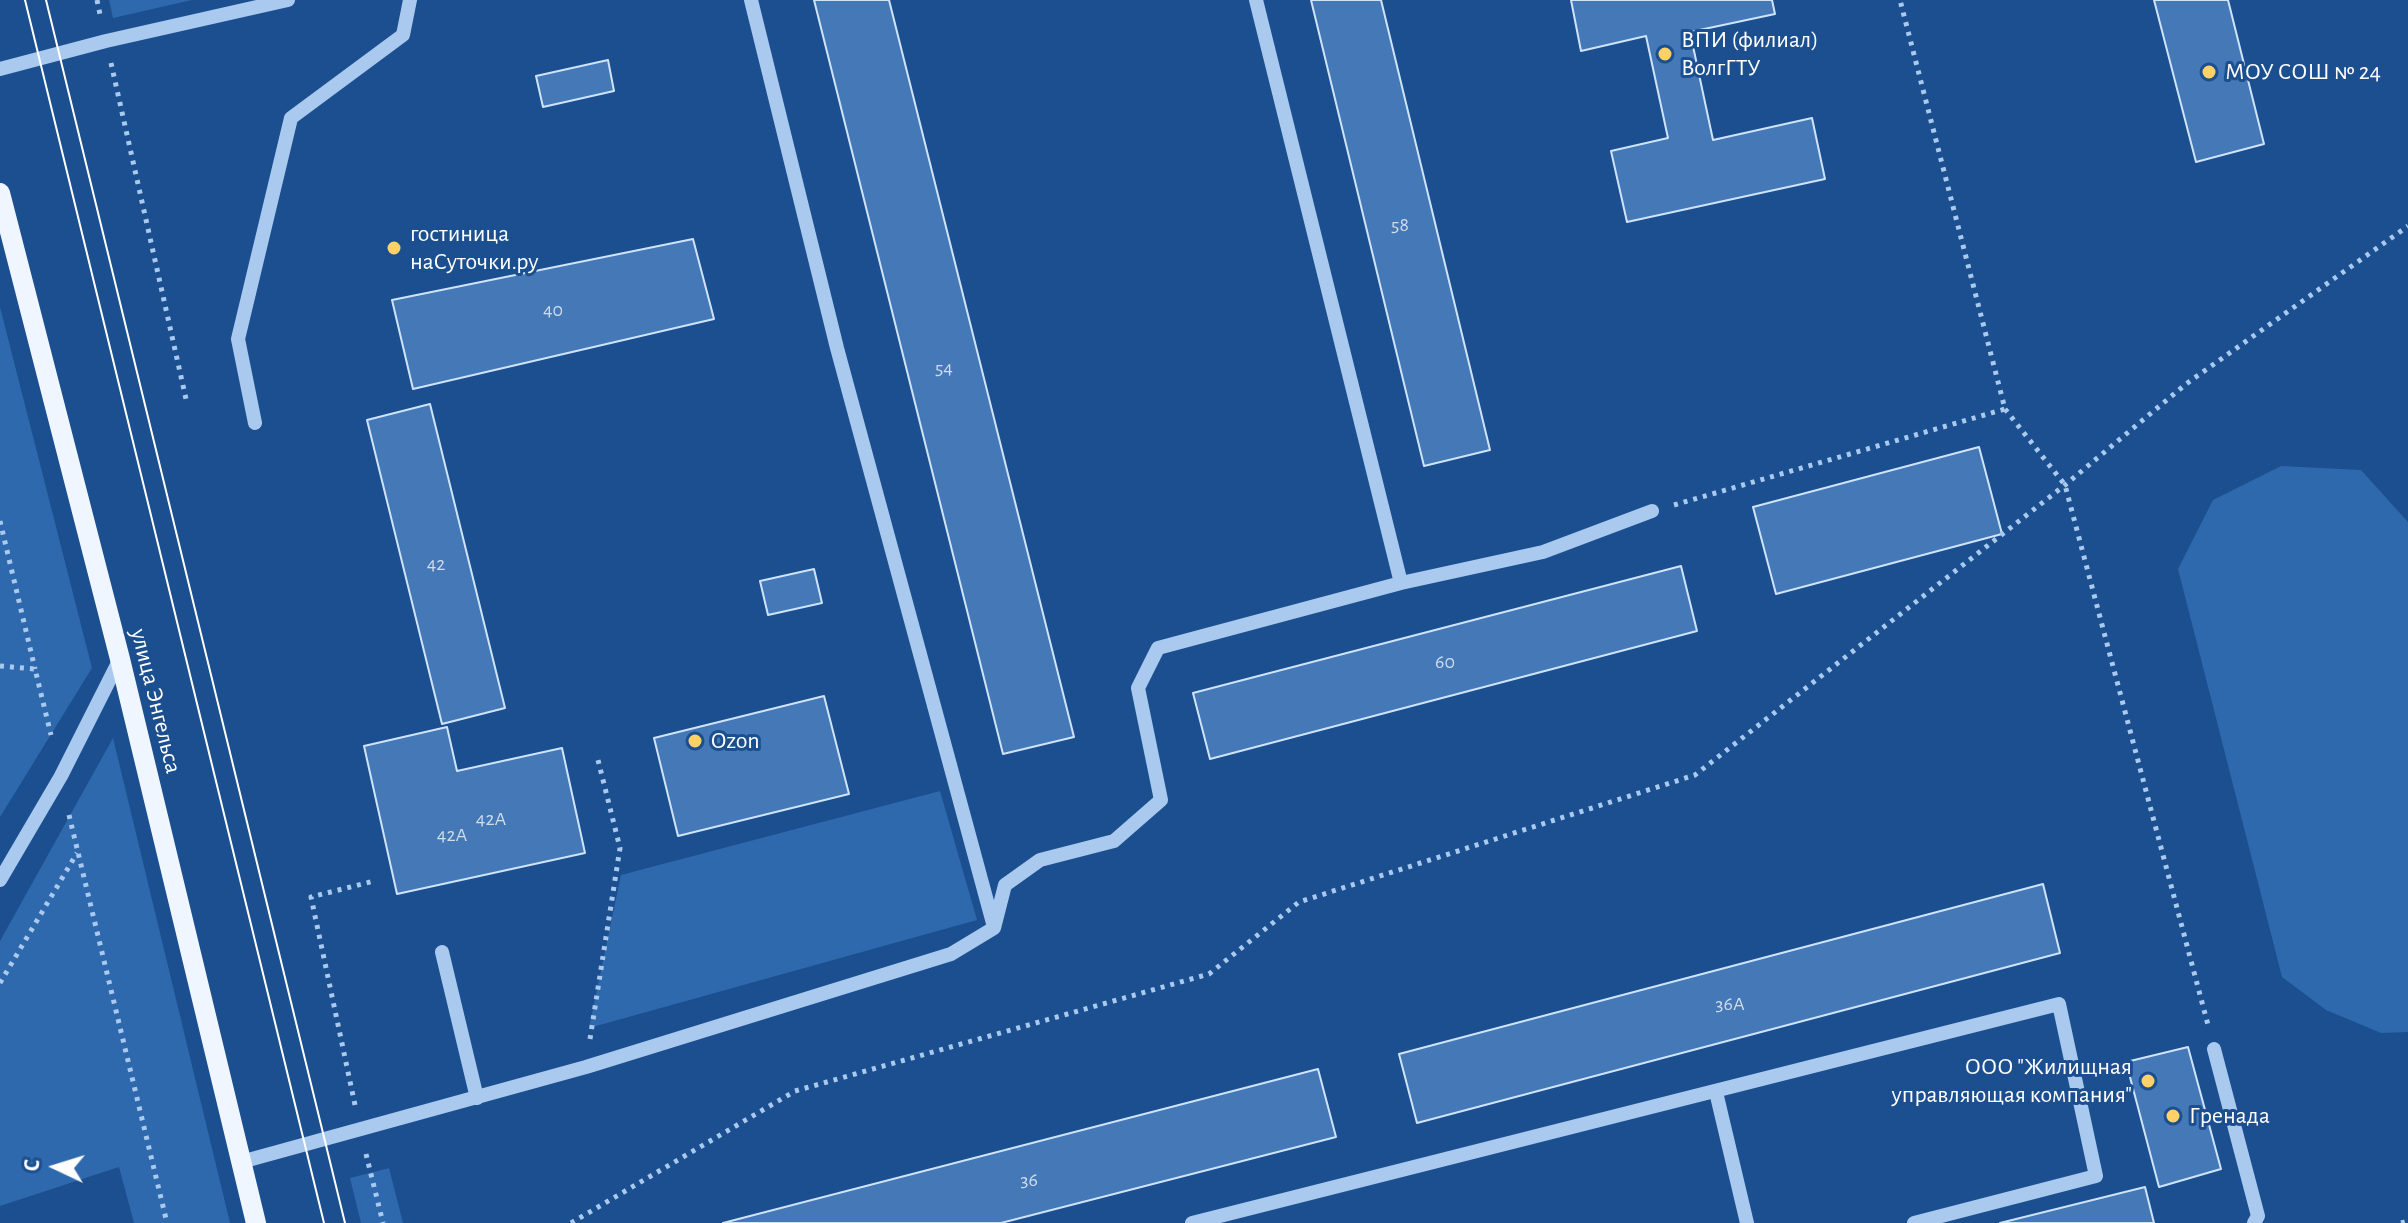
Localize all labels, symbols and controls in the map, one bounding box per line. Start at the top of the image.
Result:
place label: ВПИ (филиал) ВолгГТУ [1681,26,1819,82]
marker: ВПИ (филиал) ВолгГТУ [1656,45,1674,63]
place label: МОУ СОШ № 24 [2225,58,2381,86]
marker: МОУ СОШ № 24 [2200,63,2218,81]
house number: 58 [1391,213,1409,237]
place label: гостиница наСуточки.ру [410,220,538,276]
marker: гостиница наСуточки.ру [385,239,403,257]
house number: 40 [543,298,563,322]
house number: 54 [935,356,953,380]
house number: 42 [427,552,445,576]
street label: улица Энгельса [124,626,188,776]
house number: 60 [1435,650,1455,674]
place label: Ozon [711,727,760,755]
marker: Ozon [686,732,704,750]
house number: 42А [476,807,506,831]
house number: 42А [437,823,467,847]
house number: 36А [1715,992,1745,1016]
place label: ООО "Жилищная управляющая компания" [1892,1053,2132,1109]
marker: ООО "Жилищная управляющая компания" [2139,1072,2157,1090]
place label: Гренада [2189,1102,2270,1130]
marker: Гренада [2164,1107,2182,1125]
north arrow [16,1127,96,1207]
text: С [21,1158,43,1172]
house number: 36 [1020,1168,1038,1192]

